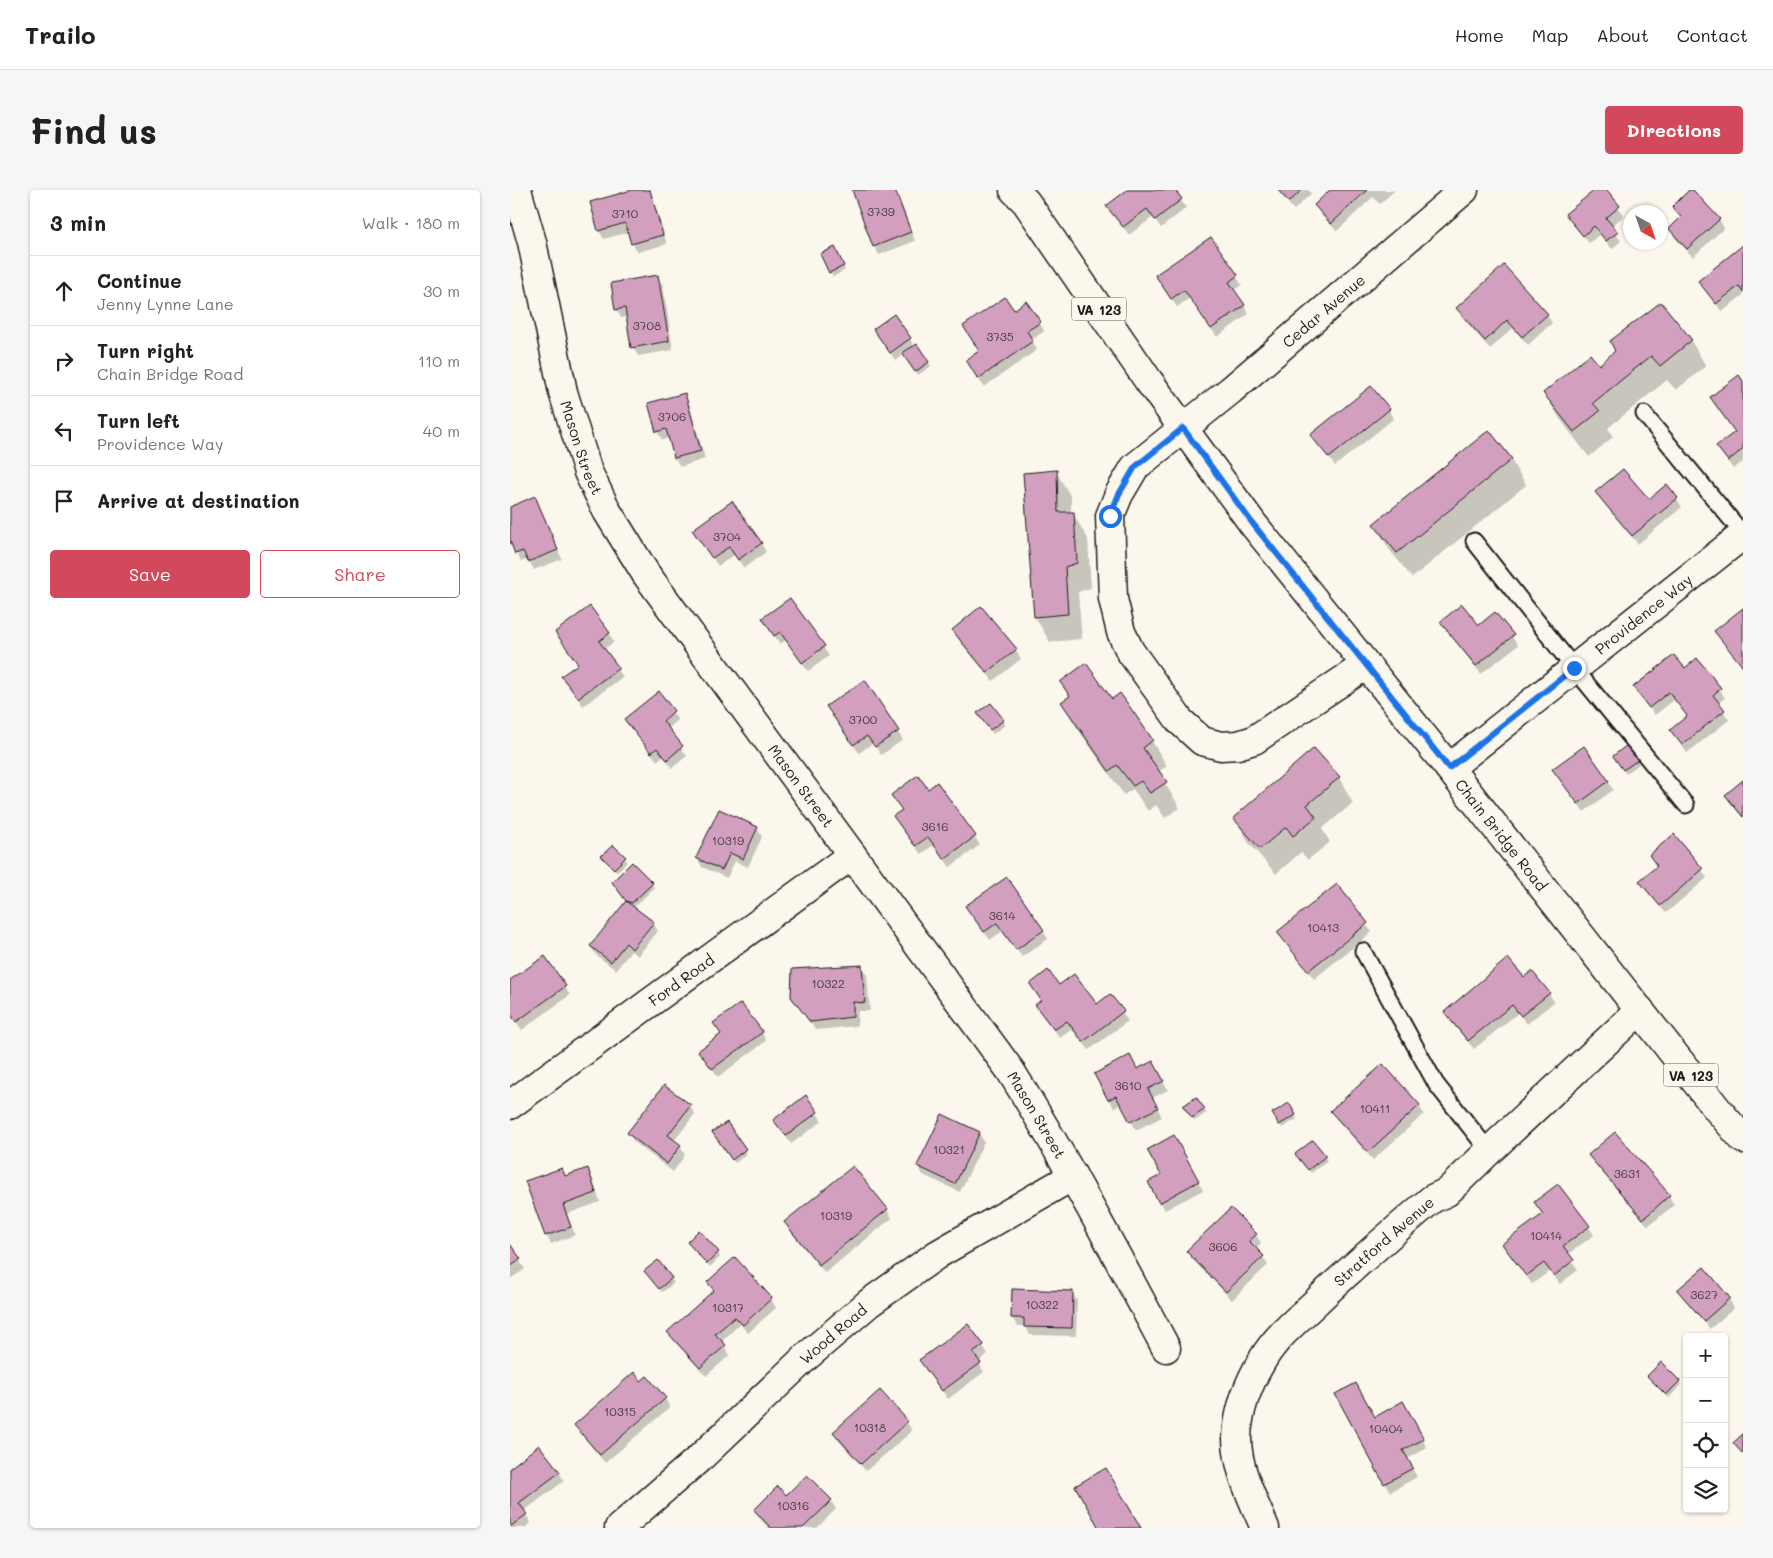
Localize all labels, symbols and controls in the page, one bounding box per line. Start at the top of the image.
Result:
text: Trailo [25,19,96,50]
text: Home [1455,23,1504,47]
text: Map [1532,23,1568,47]
text: About [1596,23,1649,47]
text: Contact [1677,23,1748,47]
button: Directions [1605,106,1743,154]
text: Find us [30,107,157,153]
house number: 3739 [867,203,895,219]
house number: 3710 [612,205,639,221]
north arrow [1623,205,1668,250]
text: 3 min [50,209,106,236]
text: Walk · 180 m [362,212,460,233]
text: Continue [97,268,182,293]
street label: Cedar Avenue [1278,270,1369,352]
icon: ahead [50,277,78,305]
text: 30 m [423,280,460,301]
text: Jenny Lynne Lane [97,293,234,314]
road number: VA 123 [1072,298,1126,320]
house number: 3708 [633,317,661,333]
house number: 3735 [986,328,1014,344]
text: Turn right [97,338,194,363]
icon: right [50,347,78,375]
text: 110 m [418,350,460,371]
text: Chain Bridge Road [97,363,243,384]
street label: Mason Street [556,398,608,498]
text: Turn left [97,408,180,433]
house number: 3706 [658,408,686,424]
icon: left [50,417,78,445]
text: 40 m [423,420,460,441]
text: Providence Way [97,433,223,454]
icon: arrive [50,487,78,515]
text: Arrive at destination [97,488,300,513]
route start [1099,505,1122,528]
house number: 3704 [713,528,741,544]
button: Save [50,550,250,598]
button: Share [260,550,460,598]
street label: Providence Way [1591,569,1696,659]
route end [1563,657,1586,680]
house number: 3700 [849,711,878,727]
street label: Mason Street [764,740,838,831]
street label: Chain Bridge Road [1451,775,1552,895]
house number: 3616 [922,818,948,834]
house number: 10319 [712,832,744,848]
house number: 3614 [989,907,1015,923]
house number: 10413 [1307,919,1339,935]
street label: Ford Road [644,949,718,1011]
house number: 10322 [811,975,845,991]
road number: VA 123 [1664,1064,1718,1086]
street label: Mason Street [1003,1067,1071,1162]
house number: 3610 [1114,1077,1142,1093]
house number: 10411 [1360,1100,1390,1116]
house number: 10321 [933,1141,965,1157]
house number: 3631 [1614,1165,1640,1181]
street label: Stratford Avenue [1329,1192,1438,1291]
house number: 10319 [820,1207,852,1223]
house number: 10414 [1530,1227,1562,1243]
house number: 3606 [1209,1238,1237,1254]
house number: 3627 [1690,1286,1718,1302]
house number: 10322 [1025,1296,1059,1312]
house number: 10317 [712,1299,744,1315]
street label: Wood Road [795,1299,871,1368]
map controls [1683,1333,1728,1513]
button: + [1683,1333,1728,1378]
button: − [1683,1378,1728,1423]
house number: 10315 [604,1403,636,1419]
house number: 10318 [854,1419,886,1435]
house number: 10404 [1369,1420,1403,1436]
button: locate [1683,1423,1728,1468]
button: layers [1683,1468,1728,1513]
house number: 10316 [777,1497,809,1513]

